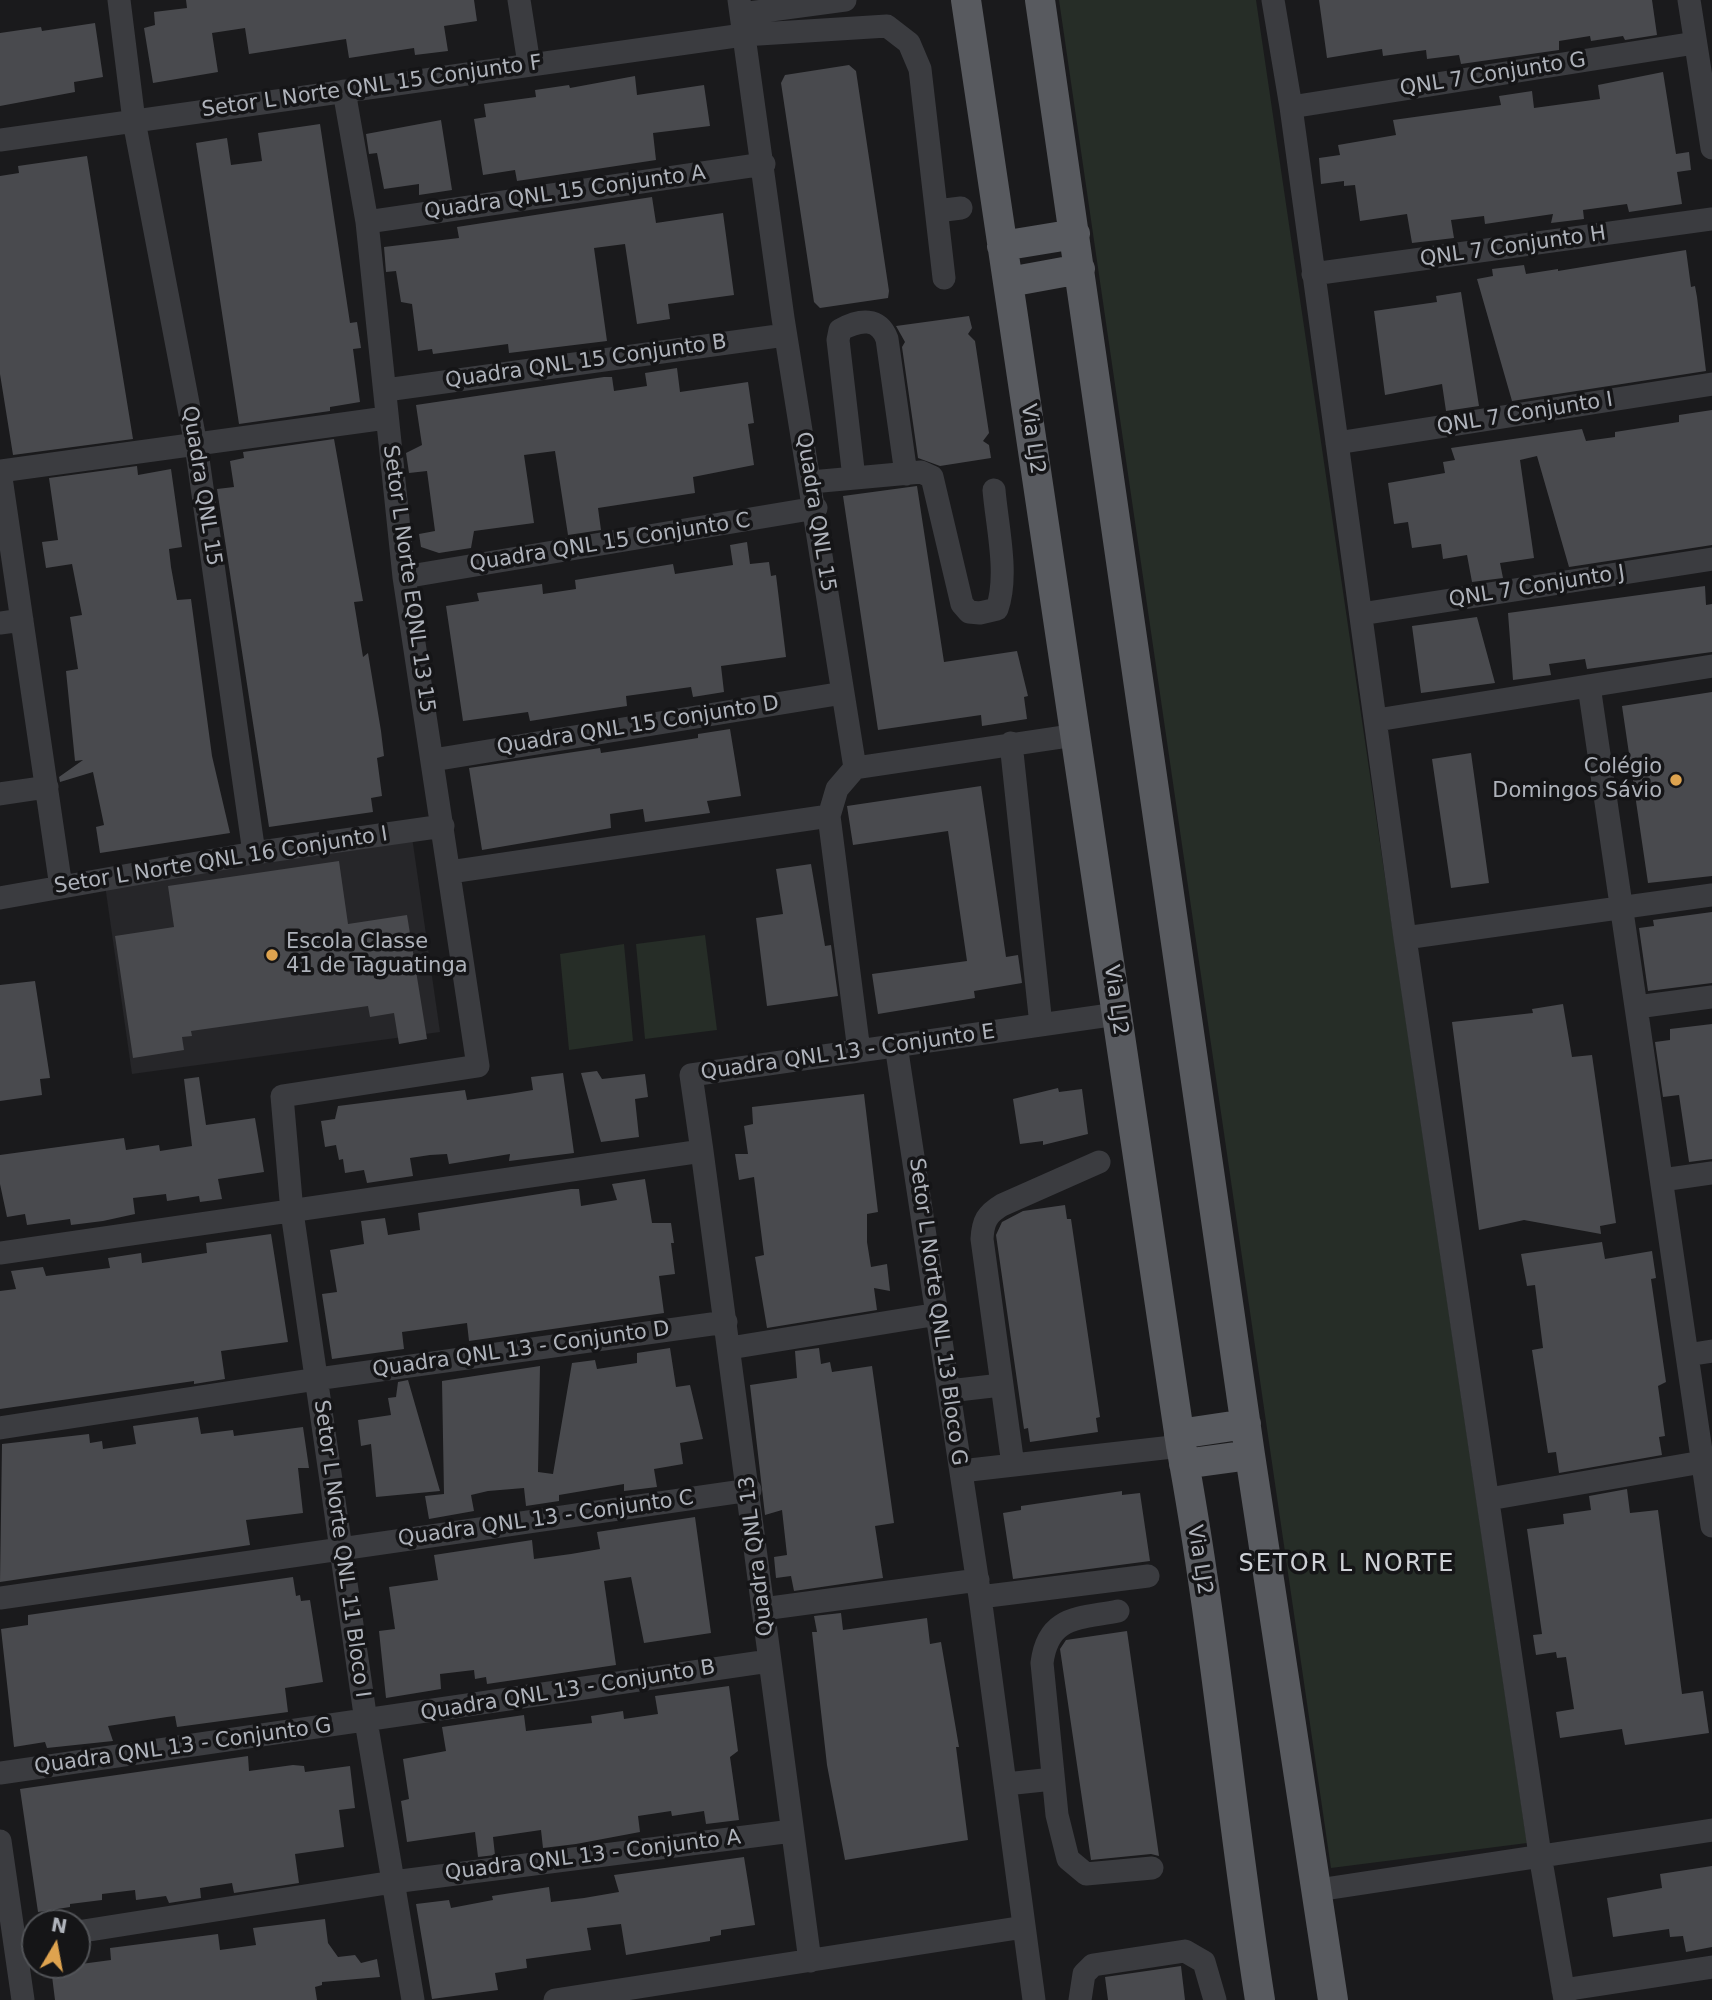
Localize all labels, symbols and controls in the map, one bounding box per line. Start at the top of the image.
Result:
street label: QNL 7 Conjunto G [1398,48,1588,102]
street label: Setor L Norte QNL 15 Conjunto F [200,51,544,123]
street label: Quadra QNL 15 Conjunto A [423,161,707,225]
street label: QNL 7 Conjunto H [1418,221,1608,273]
street label: Quadra QNL 15 Conjunto B [444,330,728,394]
street label: QNL 7 Conjunto I [1435,388,1615,440]
street label: Via LJ2 [1015,402,1049,476]
street label: Quadra QNL 15 [176,404,226,568]
street label: Quadra QNL 15 [790,430,840,594]
street label: Setor L Norte EQNL 13 15 [377,444,439,714]
street label: Quadra QNL 15 Conjunto C [468,508,752,578]
street label: QNL 7 Conjunto J [1447,561,1627,613]
street label: Quadra QNL 15 Conjunto D [495,691,781,761]
place label: Colégio Domingos Sávio [1492,755,1662,805]
marker: Colégio Domingos Sávio [1668,772,1684,788]
street label: Setor L Norte QNL 16 Conjunto I [52,822,390,900]
place label: Escola Classe 41 de Taguatinga [286,930,468,980]
marker: Escola Classe 41 de Taguatinga [264,947,280,963]
street label: Via LJ2 [1098,963,1132,1037]
street label: Quadra QNL 13 - Conjunto E [699,1020,997,1086]
street label: Setor L Norte QNL 13 Bloco G [903,1157,971,1467]
street label: Quadra QNL 13 - Conjunto D [371,1317,671,1383]
street label: Setor L Norte QNL 11 Bloco I [308,1399,374,1699]
street label: Quadra QNL 13 [735,1474,779,1638]
street label: Quadra QNL 13 - Conjunto C [397,1486,695,1552]
street label: Via LJ2 [1181,1523,1217,1597]
district label: SETOR L NORTE [1240,1551,1454,1579]
street label: Quadra QNL 13 - Conjunto B [419,1655,717,1727]
street label: Quadra QNL 13 - Conjunto G [33,1714,333,1780]
street label: Quadra QNL 13 - Conjunto A [444,1825,742,1887]
north arrow [21,1909,91,1979]
text: N [50,1913,69,1938]

